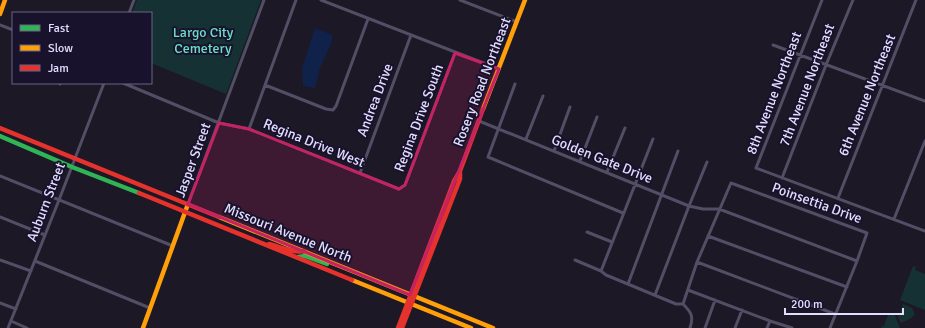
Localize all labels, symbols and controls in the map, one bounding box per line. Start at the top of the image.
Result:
legend [12,12,152,84]
street label: Rosery Road Northeast [450,15,514,149]
text: Fast [48,21,69,36]
street label: 7th Avenue Northeast [776,21,838,149]
park label: Largo City Cemetery [173,24,234,57]
street label: 8th Avenue Northeast [743,29,805,157]
street label: 6th Avenue Northeast [835,31,899,158]
text: Slow [48,41,73,56]
text: Jam [48,61,69,76]
street label: Andrea Drive [353,61,397,139]
street label: Regina Drive South [391,62,447,174]
street label: Regina Drive West [261,115,367,171]
street label: Jasper Street [172,120,214,200]
street label: Golden Gate Drive [549,131,655,187]
street label: Auburn Street [23,160,69,244]
street label: Poinsettia Drive [770,179,864,227]
street label: Missouri Avenue North [222,200,354,266]
scale bar [785,290,903,316]
text: 200 m [791,297,823,312]

